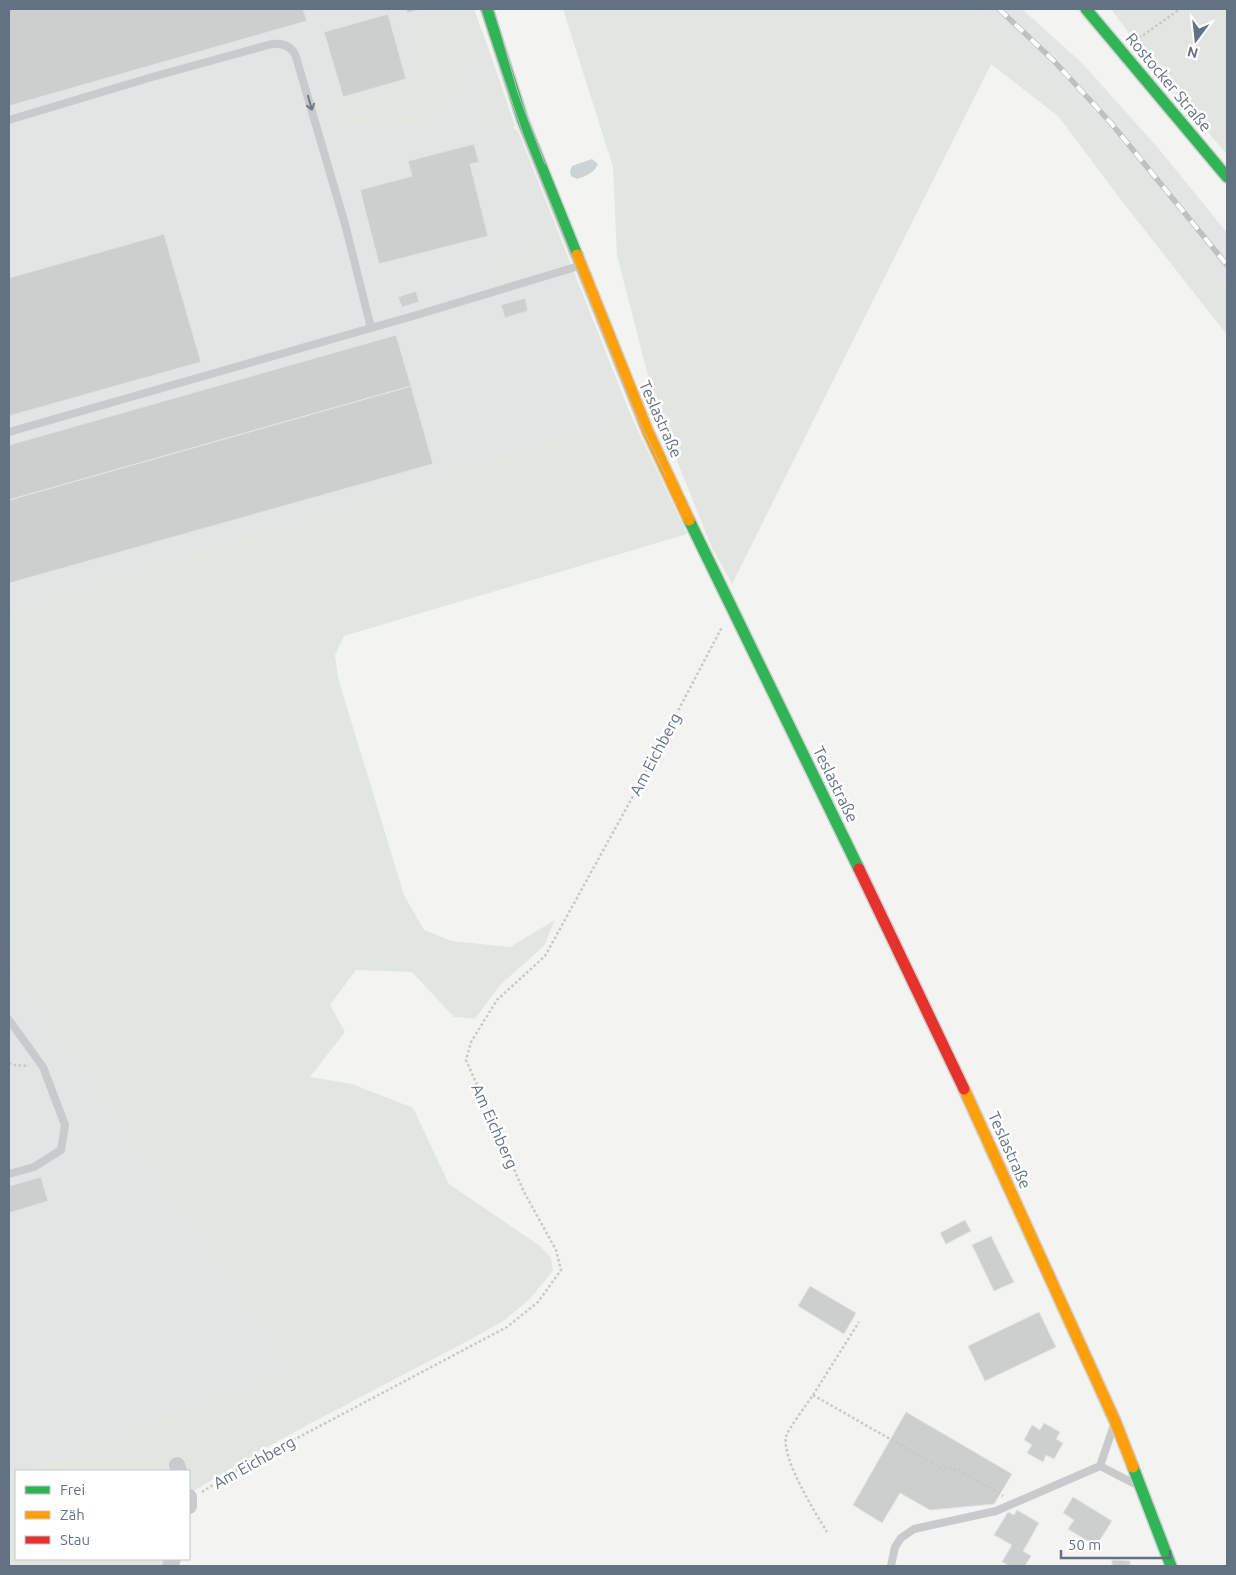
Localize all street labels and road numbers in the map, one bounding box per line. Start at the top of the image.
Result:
street label: Rostocker Straße [1123,29,1215,135]
street label: Teslastraße [636,378,686,460]
street label: Am Eichberg [626,710,684,798]
street label: Teslastraße [810,743,862,825]
street label: Am Eichberg [468,1081,522,1171]
street label: Teslastraße [985,1109,1035,1191]
street label: Am Eichberg [210,1432,298,1492]

